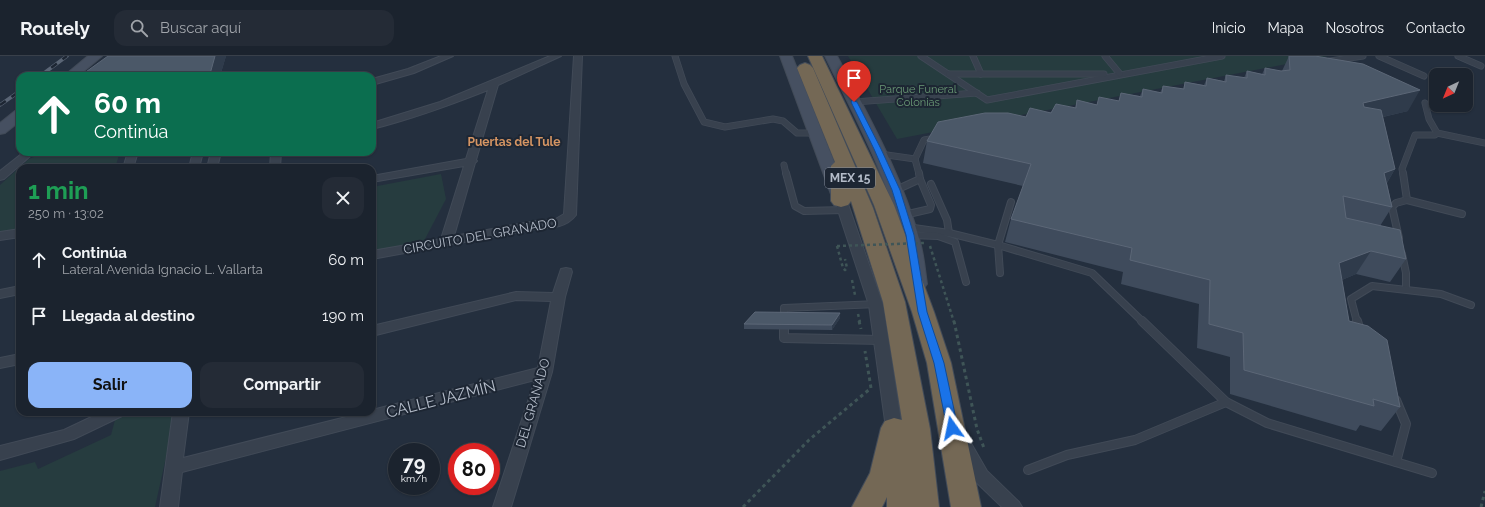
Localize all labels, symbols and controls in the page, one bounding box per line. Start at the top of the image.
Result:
search box [114,10,394,46]
text: Routely [20,17,90,39]
icon: search [128,17,150,39]
text: Buscar aquí [160,19,241,37]
text: Inicio [1212,20,1245,36]
text: Mapa [1267,20,1304,36]
text: Nosotros [1326,20,1384,36]
text: Contacto [1406,20,1465,36]
pin [837,61,871,102]
icon: arrive [843,67,865,89]
north arrow [1429,68,1473,112]
map controls [1429,68,1473,112]
park label: Parque Funeral Colonias [879,83,957,109]
text: 60 m [94,87,161,120]
icon: ahead [28,88,80,140]
text: Continúa [94,121,168,142]
district label: Puertas del Tule [467,135,561,149]
road number: MEX 15 [825,168,875,188]
text: 1 min [28,176,89,205]
button: close [322,177,364,219]
text: 250 m · 13:02 [28,206,104,221]
street label: CIRCUITO DEL GRANADO [402,215,558,257]
text: Continúa [62,244,127,262]
icon: ahead [28,249,50,271]
text: 60 m [328,251,364,269]
text: Lateral Avenida Ignacio L. Vallarta [62,262,263,277]
icon: arrive [28,305,50,327]
text: Llegada al destino [62,307,195,325]
text: 190 m [322,307,364,325]
street label: DEL GRANADO [513,356,553,449]
button: Salir [28,362,192,408]
button: Compartir [200,362,364,408]
street label: CALLE JAZMÍN [384,375,498,422]
position arrow [931,407,973,449]
speed limit sign: 80 [448,443,500,495]
text: 79 [403,452,426,476]
text: km/h [401,473,427,484]

